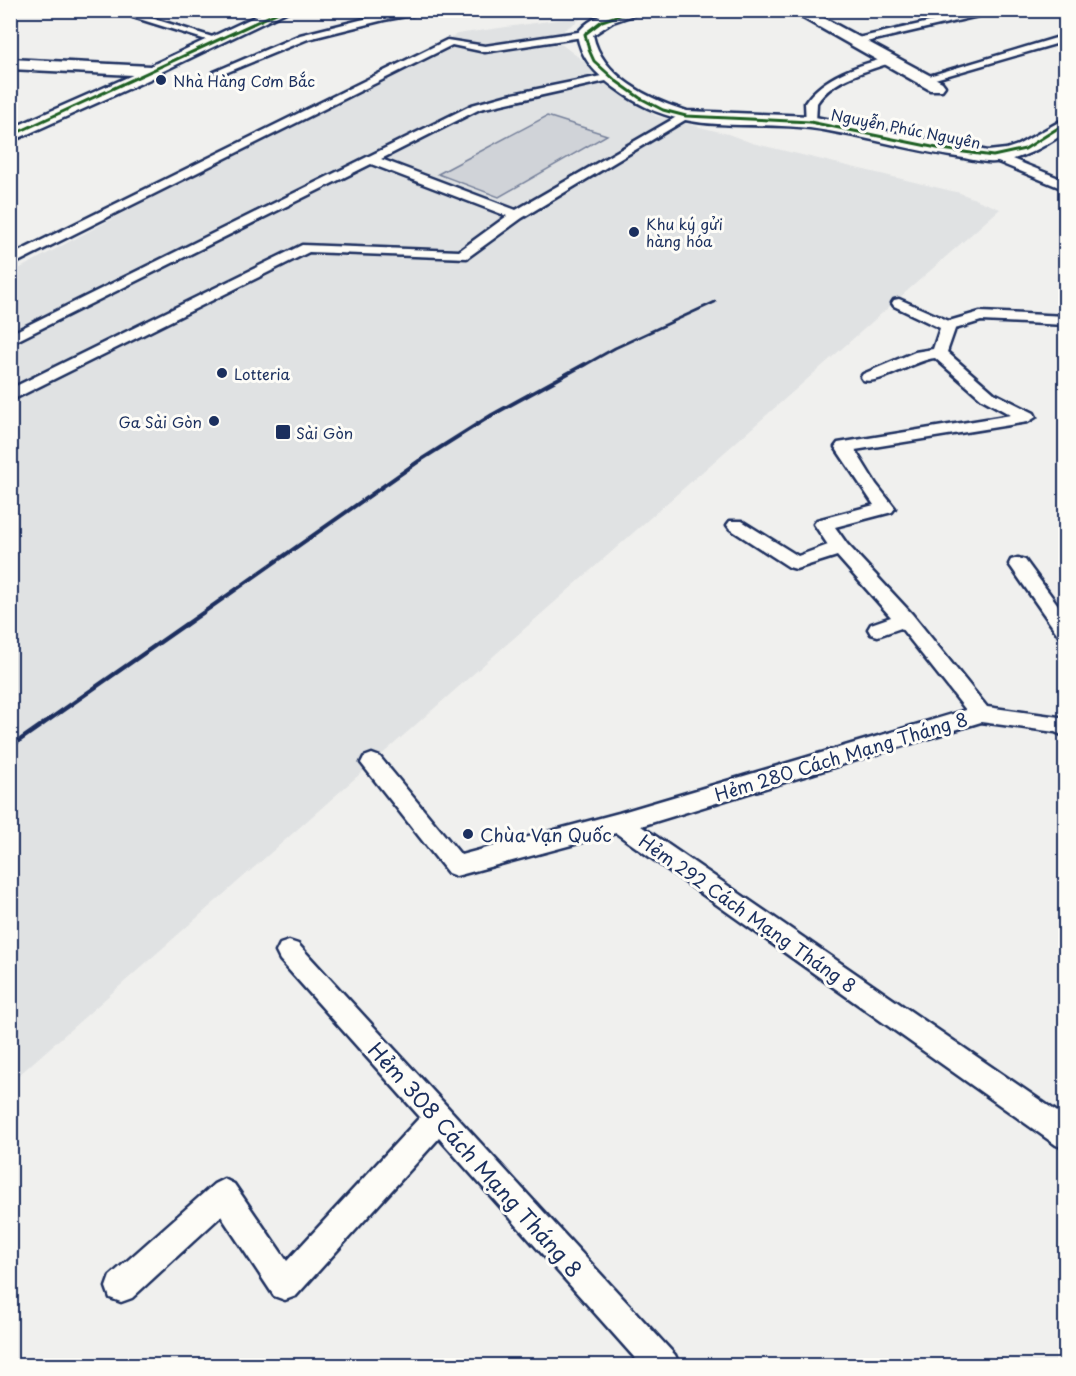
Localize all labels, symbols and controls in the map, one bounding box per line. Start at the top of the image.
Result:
place label: Nhà Hàng Cơm Bắc [173,69,315,92]
marker: Nhà Hàng Cơm Bắc [154,73,168,87]
street label: Nguyễn Phúc Nguyên [829,102,983,154]
place label: Khu ký gửi hàng hóa [646,212,723,252]
marker: Khu ký gửi hàng hóa [627,225,641,239]
place label: Lotteria [234,362,291,385]
marker: Lotteria [215,366,229,380]
place label: Ga Sài Gòn [119,410,202,433]
marker: Ga Sài Gòn [207,414,221,428]
place label: Sài Gòn [296,421,353,444]
marker: Sài Gòn [274,423,292,441]
street label: Hẻm 280 Cách Mạng Tháng 8 [711,705,971,807]
place label: Chùa Vạn Quốc [480,821,612,848]
marker: Chùa Vạn Quốc [461,827,475,841]
street label: Hẻm 292 Cách Mạng Tháng 8 [634,827,862,999]
street label: Hẻm 308 Cách Mạng Tháng 8 [361,1034,591,1284]

